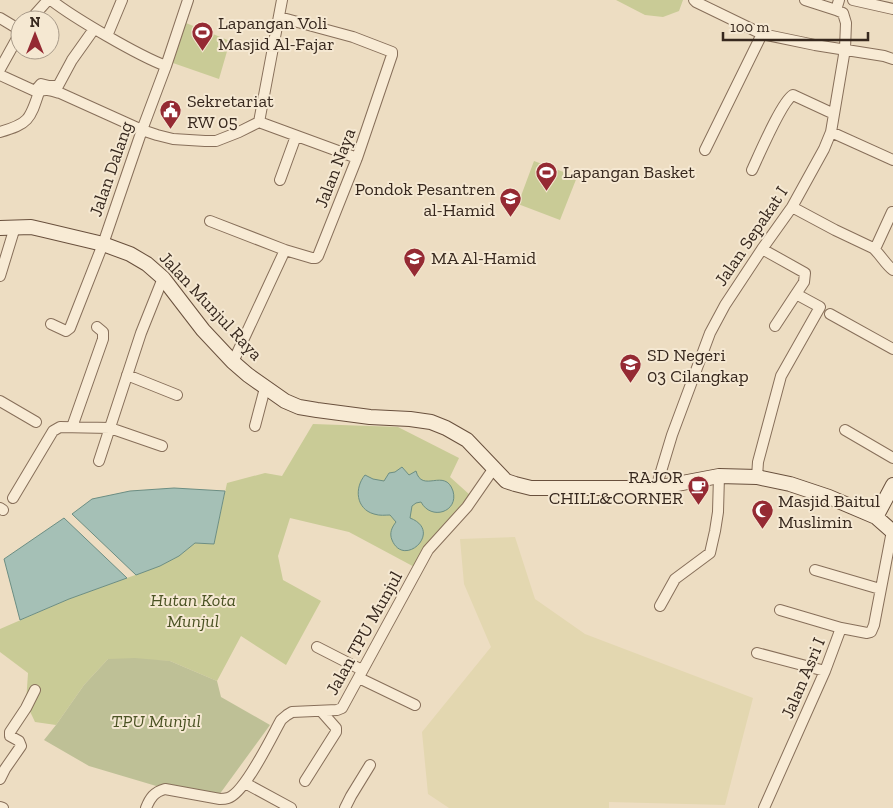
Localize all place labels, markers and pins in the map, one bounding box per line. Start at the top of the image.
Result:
place label: Lapangan Voli Masjid Al-Fajar [218,12,335,55]
sports icon: Lapangan Voli Masjid Al-Fajar [190,21,214,52]
place label: Sekretariat RW 05 [187,90,274,133]
public building icon: Sekretariat RW 05 [159,99,183,130]
sports icon: Lapangan Basket [535,160,559,191]
place label: Lapangan Basket [563,161,695,183]
place label: Pondok Pesantren al-Hamid [355,178,496,221]
school or university icon: Pondok Pesantren al-Hamid [499,187,523,218]
school or university icon: MA Al-Hamid [403,246,427,277]
place label: MA Al-Hamid [431,247,536,269]
place label: SD Negeri 03 Cilangkap [647,344,749,387]
school or university icon: SD Negeri 03 Cilangkap [619,353,643,384]
place label: RAJOR CHILL&CORNER [549,466,683,509]
cafe icon: RAJOR CHILL&CORNER [687,475,711,506]
place label: Masjid Baitul Muslimin [778,490,880,533]
mosque icon: Masjid Baitul Muslimin [750,499,774,530]

